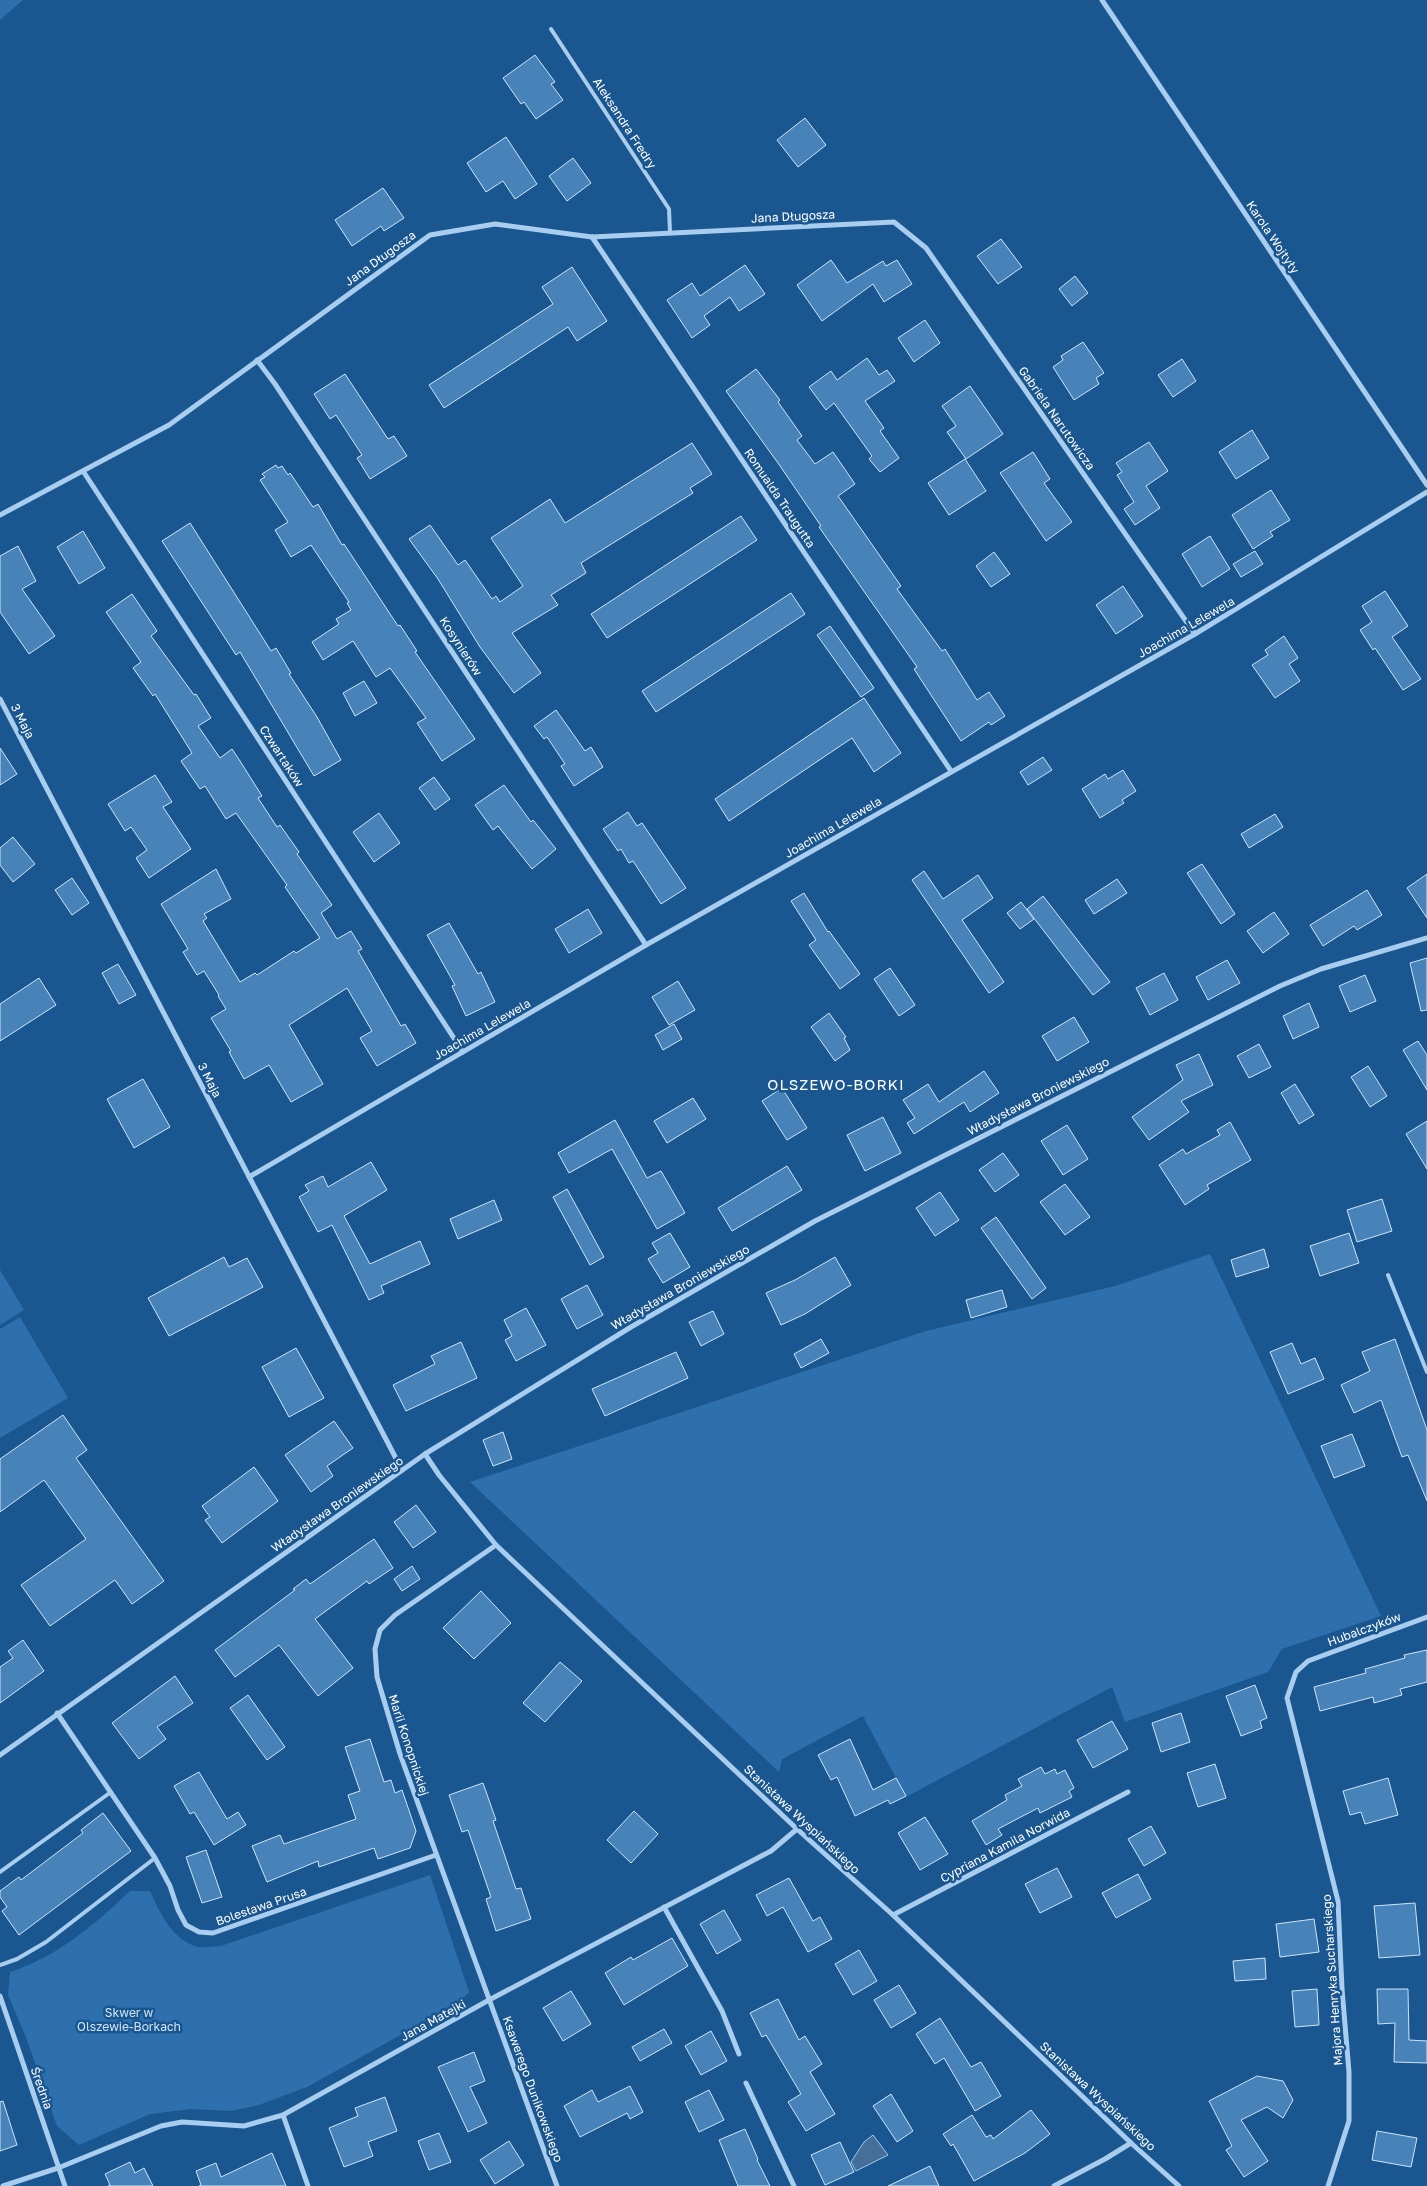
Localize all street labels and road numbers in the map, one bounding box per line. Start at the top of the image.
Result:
street label: Aleksandra Fredry [590,75,660,171]
street label: Karola Wojtyły [1243,198,1303,276]
street label: Jana Długosza [751,206,835,226]
street label: Jana Długosza [341,227,419,289]
street label: Gabriela Narutowicza [1016,363,1098,473]
street label: Romualda Traugutta [741,445,819,551]
street label: Joachima Lelewela [1135,593,1237,661]
street label: Kosynierów [436,614,486,679]
street label: 3 Maja [8,701,38,741]
street label: Czwartaków [257,722,308,790]
street label: Joachima Lelewela [782,793,884,861]
street label: Joachima Lelewela [431,995,533,1063]
street label: Władysława Broniewskiego [964,1054,1112,1138]
street label: 3 Maja [195,1060,225,1100]
street label: Władysława Broniewskiego [608,1241,752,1333]
street label: Władysława Broniewskiego [268,1453,406,1555]
street label: Hubalczyków [1325,1609,1403,1649]
street label: Marii Konopnickiej [386,1692,432,1798]
street label: Stanisława Wyspiańskiego [741,1761,863,1877]
street label: Cypriana Kamila Norwida [938,1804,1072,1886]
street label: Bolesława Prusa [214,1883,308,1929]
street label: Majora Henryka Sucharskiego [1319,1894,1345,2066]
street label: Jana Matejki [398,1996,468,2044]
street label: Ksawerego Dunikowskiego [500,2014,566,2164]
street label: Stanisława Wyspiańskiego [1037,2038,1159,2154]
street label: Średnia [28,2065,56,2111]

